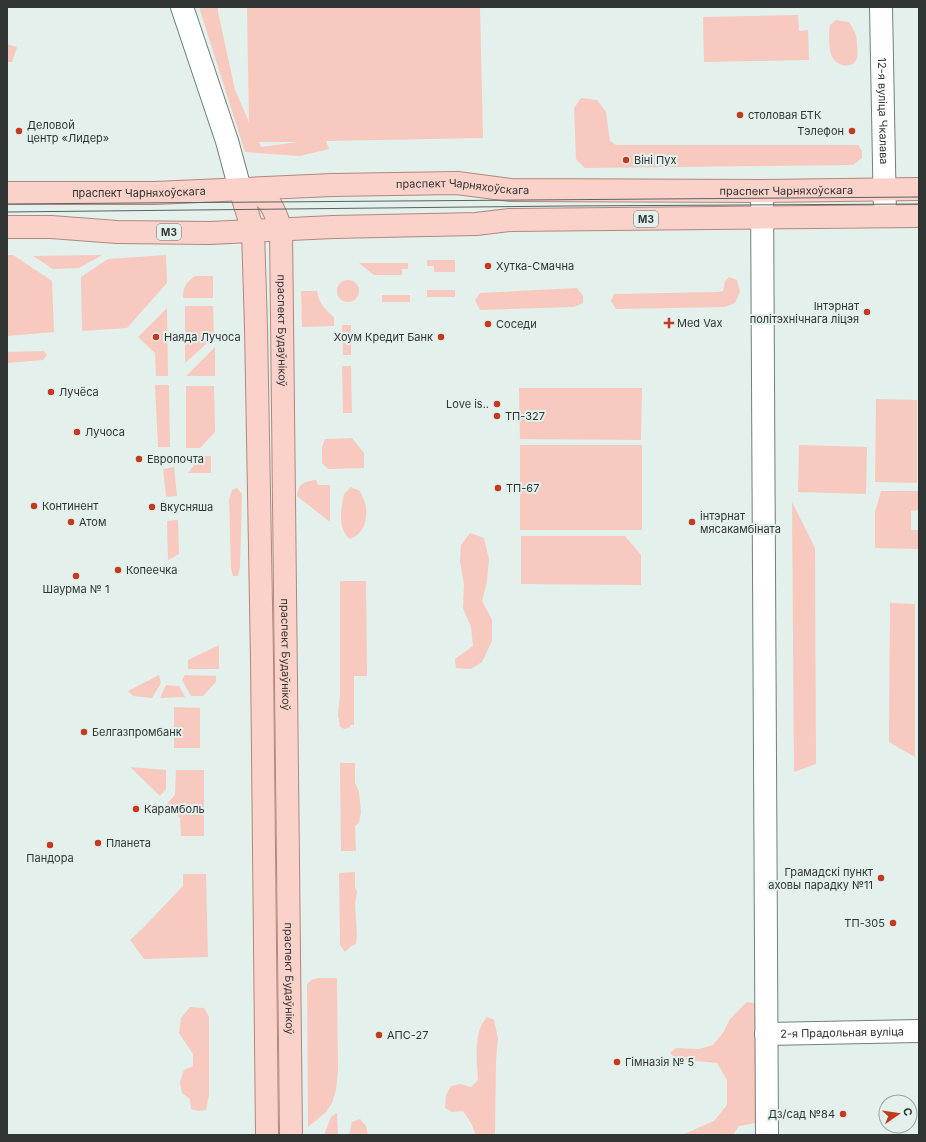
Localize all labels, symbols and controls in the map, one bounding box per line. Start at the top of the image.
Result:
street label: 12-я вуліца Чкалава [875,57,891,165]
place label: столовая БТК [748,108,822,122]
marker: столовая БТК [735,110,745,120]
place label: Деловой центр «Лидер» [27,118,109,145]
place label: Тэлефон [797,124,844,138]
marker: Деловой центр «Лидер» [14,126,24,136]
marker: Тэлефон [847,126,857,136]
place label: Віні Пух [634,153,677,167]
marker: Віні Пух [621,155,631,165]
street label: праспект Чарняхоўскага [396,176,529,197]
street label: праспект Чарняхоўскага [719,183,853,198]
street label: праспект Чарняхоўскага [72,184,206,200]
road number: М3 [634,211,658,227]
road number: М3 [157,224,181,240]
place label: Хутка-Смачна [496,259,574,273]
marker: Хутка-Смачна [483,261,493,271]
street label: праспект Будаўнікоў [275,274,290,387]
place label: Інтэрнат політэхнічнага ліцэя [750,299,860,326]
marker: Інтэрнат політэхнічнага ліцэя [862,307,872,317]
place label: Med Vax [677,316,722,330]
place label: Соседи [496,317,537,331]
marker: Med Vax [664,318,674,328]
marker: Соседи [483,319,493,329]
place label: Наяда Лучоса [164,330,241,344]
place label: Хоум Кредит Банк [334,330,433,344]
marker: Наяда Лучоса [151,332,161,342]
marker: Хоум Кредит Банк [436,332,446,342]
place label: Лучёса [59,385,99,399]
marker: Лучёса [46,387,56,397]
place label: Love is.. [446,397,489,411]
marker: Love is.. [492,399,502,409]
place label: ТП-327 [505,409,545,423]
marker: ТП-327 [492,411,502,421]
place label: Лучоса [85,425,125,439]
marker: Лучоса [72,427,82,437]
place label: Европочта [147,452,204,466]
marker: Европочта [134,454,144,464]
place label: ТП-67 [506,481,539,495]
marker: ТП-67 [493,483,503,493]
place label: Континент [42,499,99,513]
place label: Вкусняша [160,500,213,514]
marker: Континент [29,501,39,511]
marker: Вкусняша [147,502,157,512]
place label: інтэрнат мясакамбіната [700,509,781,536]
place label: Атом [79,515,106,529]
marker: Атом [66,517,76,527]
marker: інтэрнат мясакамбіната [687,517,697,527]
place label: Копеечка [126,563,177,577]
marker: Копеечка [113,565,123,575]
marker: Шаурма № 1 [71,571,81,581]
place label: Шаурма № 1 [43,582,109,596]
street label: праспект Будаўнікоў [278,598,293,711]
place label: Белгазпромбанк [92,725,182,739]
marker: Белгазпромбанк [79,727,89,737]
place label: Карамболь [144,802,205,816]
marker: Карамболь [131,804,141,814]
place label: Планета [106,836,151,850]
marker: Планета [93,838,103,848]
marker: Пандора [45,840,55,850]
place label: Пандора [26,851,74,865]
place label: Грамадскі пункт аховы парадку №11 [768,865,874,892]
marker: Грамадскі пункт аховы парадку №11 [876,873,886,883]
place label: ТП-305 [844,916,885,930]
marker: ТП-305 [888,918,898,928]
street label: праспект Будаўнікоў [282,922,297,1035]
street label: 2-я Прадольная вуліца [780,1024,904,1041]
place label: АПС-27 [387,1028,428,1042]
marker: АПС-27 [374,1030,384,1040]
place label: Гімназія № 5 [625,1055,695,1069]
marker: Гімназія № 5 [612,1057,622,1067]
north arrow [878,1094,918,1134]
text: С [900,1106,915,1117]
place label: Дз/сад №84 [768,1107,835,1121]
marker: Дз/сад №84 [838,1109,848,1119]

